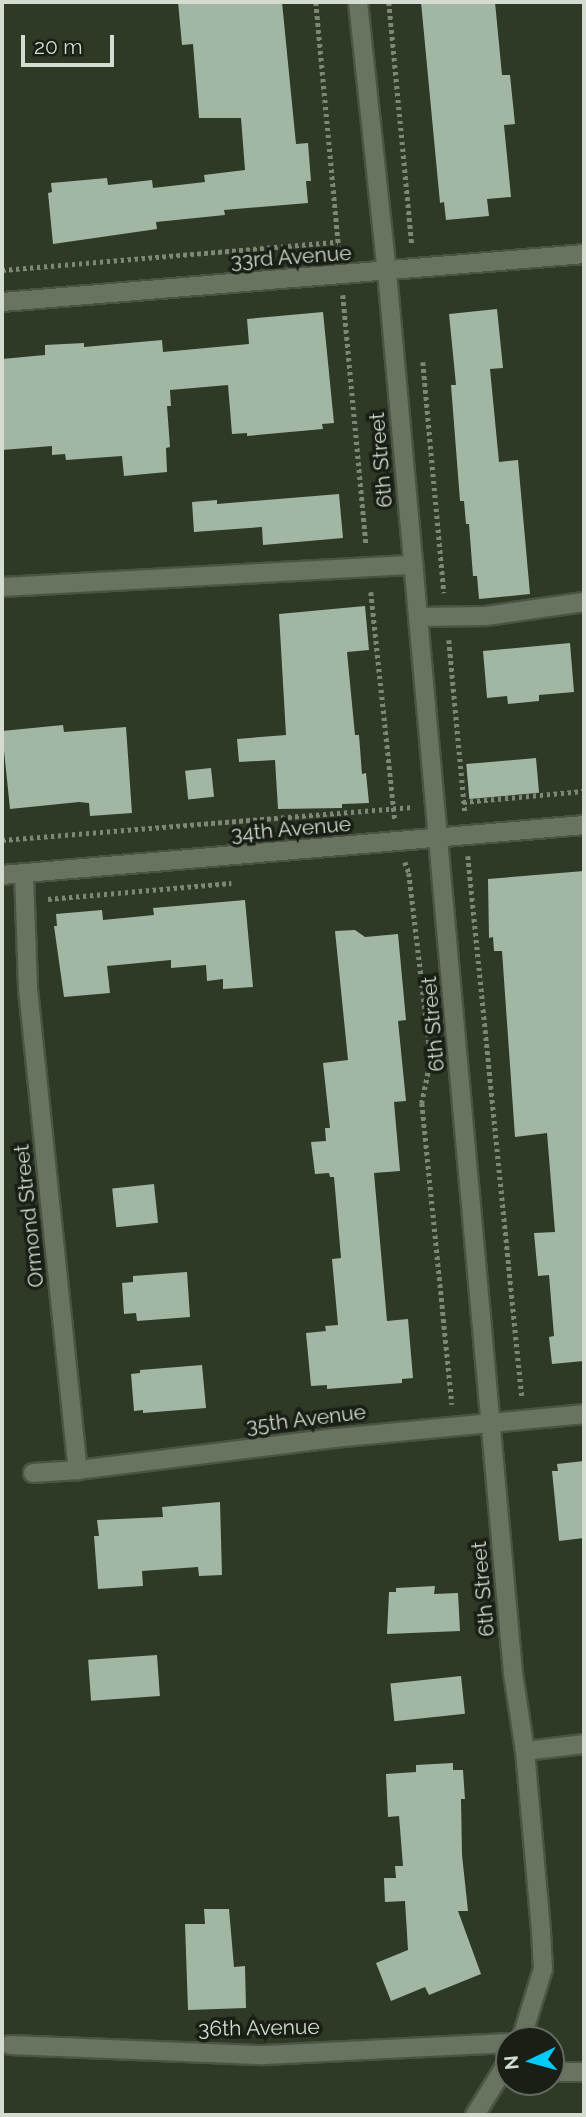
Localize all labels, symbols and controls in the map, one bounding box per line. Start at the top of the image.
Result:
scale bar [24,21,117,65]
text: 20 m [34,34,82,59]
street label: 33rd Avenue [229,240,353,274]
street label: 6th Street [364,411,398,509]
street label: 34th Avenue [230,811,352,847]
street label: 6th Street [416,975,450,1073]
street label: Ormond Street [9,1143,49,1289]
street label: 35th Avenue [244,1399,368,1439]
street label: 6th Street [466,1540,500,1638]
street label: 36th Avenue [198,2014,320,2042]
north arrow [495,2026,565,2096]
text: N [499,2054,523,2071]

